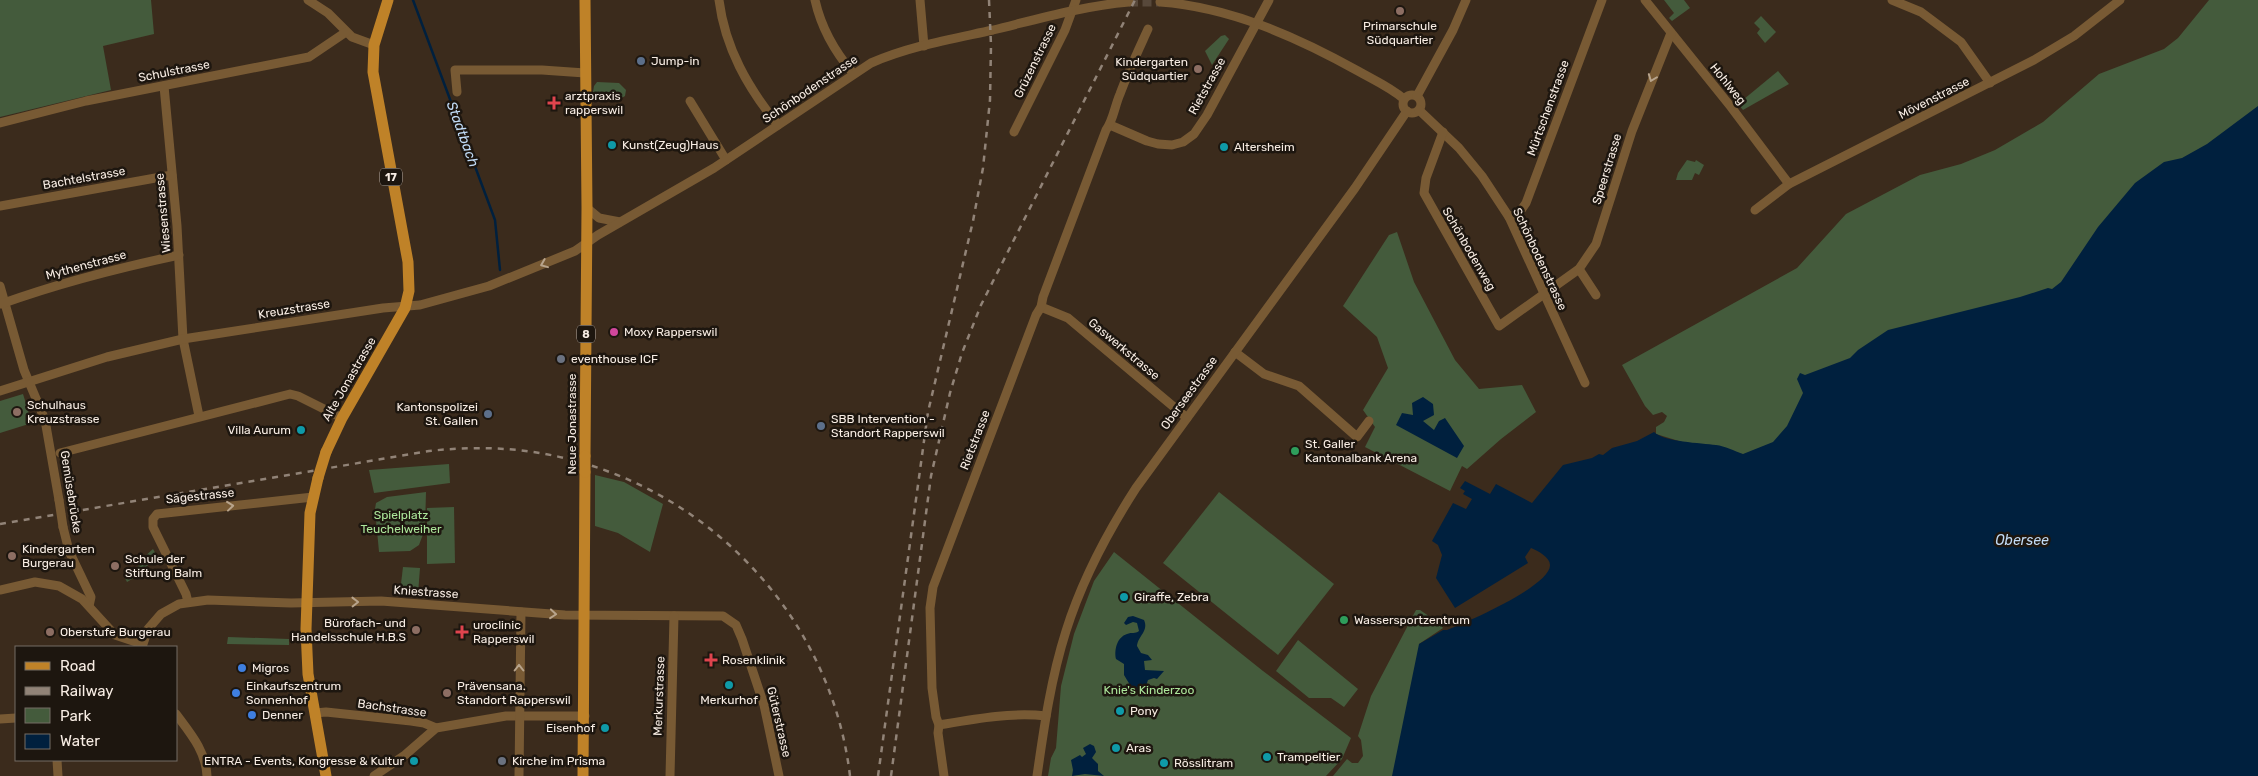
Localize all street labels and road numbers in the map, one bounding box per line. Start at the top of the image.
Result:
street label: Grüzenstrasse [1011,21,1059,100]
street label: Schönbodenstrasse [760,52,860,126]
street label: Rietstrasse [1186,55,1229,117]
street label: Schulstrasse [137,57,211,85]
street label: Mürtschenstrasse [1524,58,1572,158]
street label: Hohlweg [1707,61,1749,107]
street label: Mövenstrasse [1896,74,1972,122]
street label: Speerstrasse [1590,132,1625,206]
street label: Bachtelstrasse [42,164,127,192]
road number: 17 [380,168,402,186]
street label: Wiesenstrasse [153,172,173,254]
street label: Schönbodenweg [1439,205,1499,293]
street label: Schönbodenstrasse [1510,205,1570,313]
street label: Mythenstrasse [44,247,128,283]
street label: Kreuzstrasse [257,296,331,322]
street label: Gaswerkstrasse [1086,315,1163,383]
road number: 8 [577,326,595,342]
street label: Alte Jonastrasse [319,334,379,423]
street label: Oberseestrasse [1158,353,1220,432]
street label: Neue Jonastrasse [565,373,579,475]
street label: Rietstrasse [957,408,993,472]
street label: Gemüsebrücke [58,450,85,535]
street label: Sägestrasse [165,485,235,507]
street label: Kniestrasse [393,583,459,601]
street label: Merkurstrasse [651,656,667,736]
street label: Güterstrasse [764,685,794,759]
street label: Bachstrasse [357,696,428,720]

